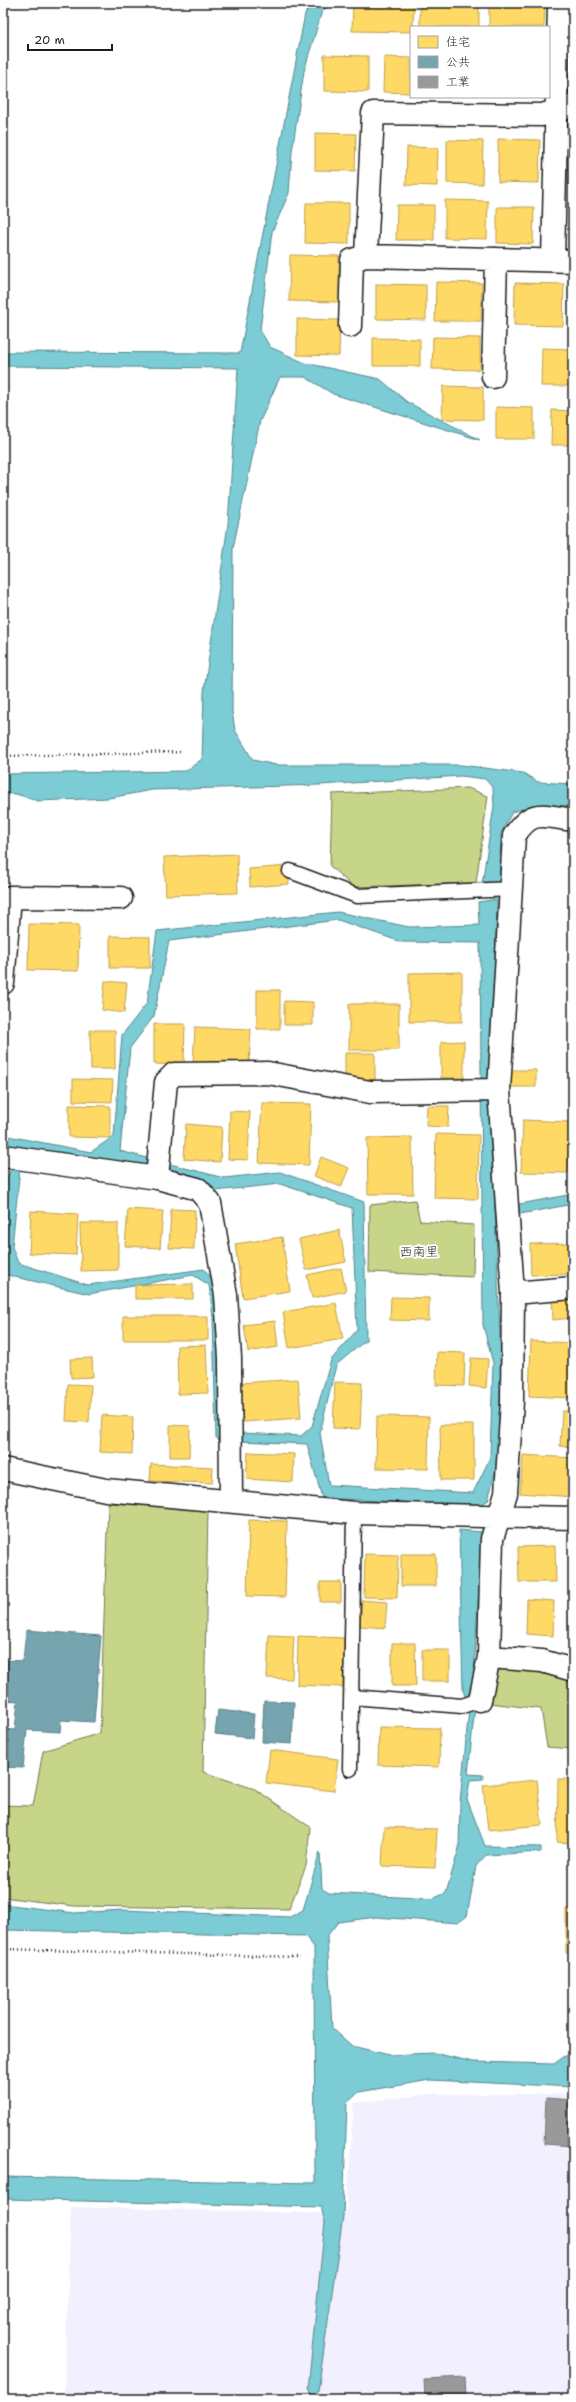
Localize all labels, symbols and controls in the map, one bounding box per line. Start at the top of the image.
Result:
scale bar [28,26,112,52]
legend [410,26,550,98]
text: 20 m [34,32,65,48]
text: 住宅 [446,34,470,50]
text: 公共 [446,54,470,70]
text: 工業 [446,74,470,90]
district label: 西南里 [399,1243,439,1260]

